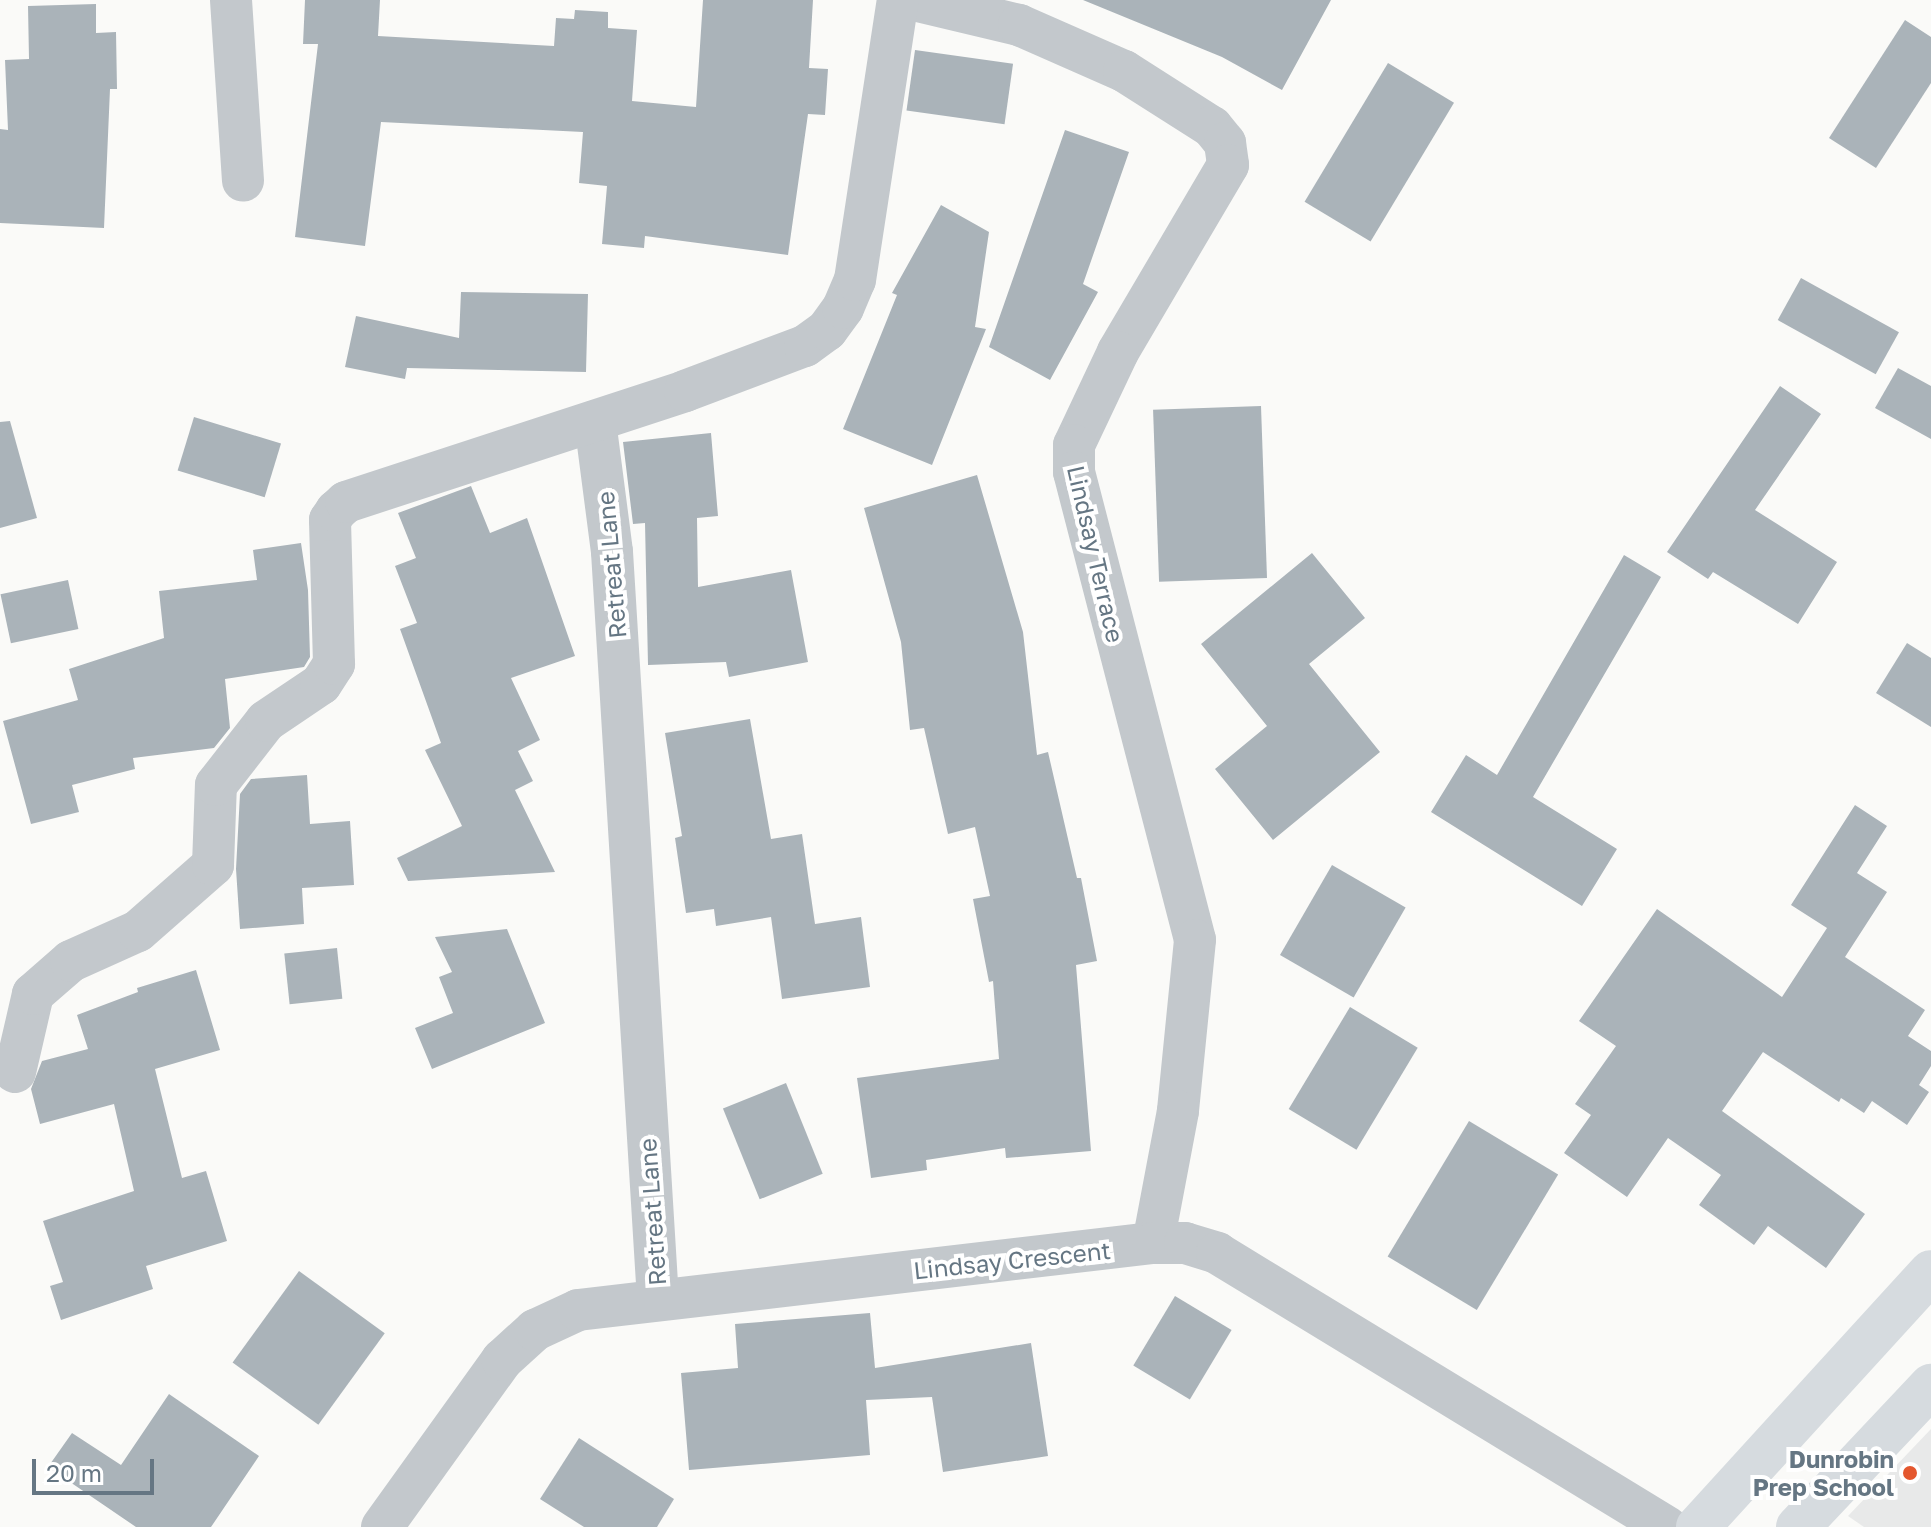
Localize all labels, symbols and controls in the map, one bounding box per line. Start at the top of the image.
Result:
street label: Lindsay Terrace [1062,463,1130,645]
street label: Retreat Lane [590,490,632,640]
street label: Retreat Lane [632,1137,672,1287]
street label: Lindsay Crescent [912,1235,1112,1285]
scale bar [36,1443,158,1493]
place label: Dunrobin Prep School [1753,1445,1894,1501]
text: 20 m [46,1458,102,1487]
marker: Dunrobin Prep School [1901,1464,1919,1482]

